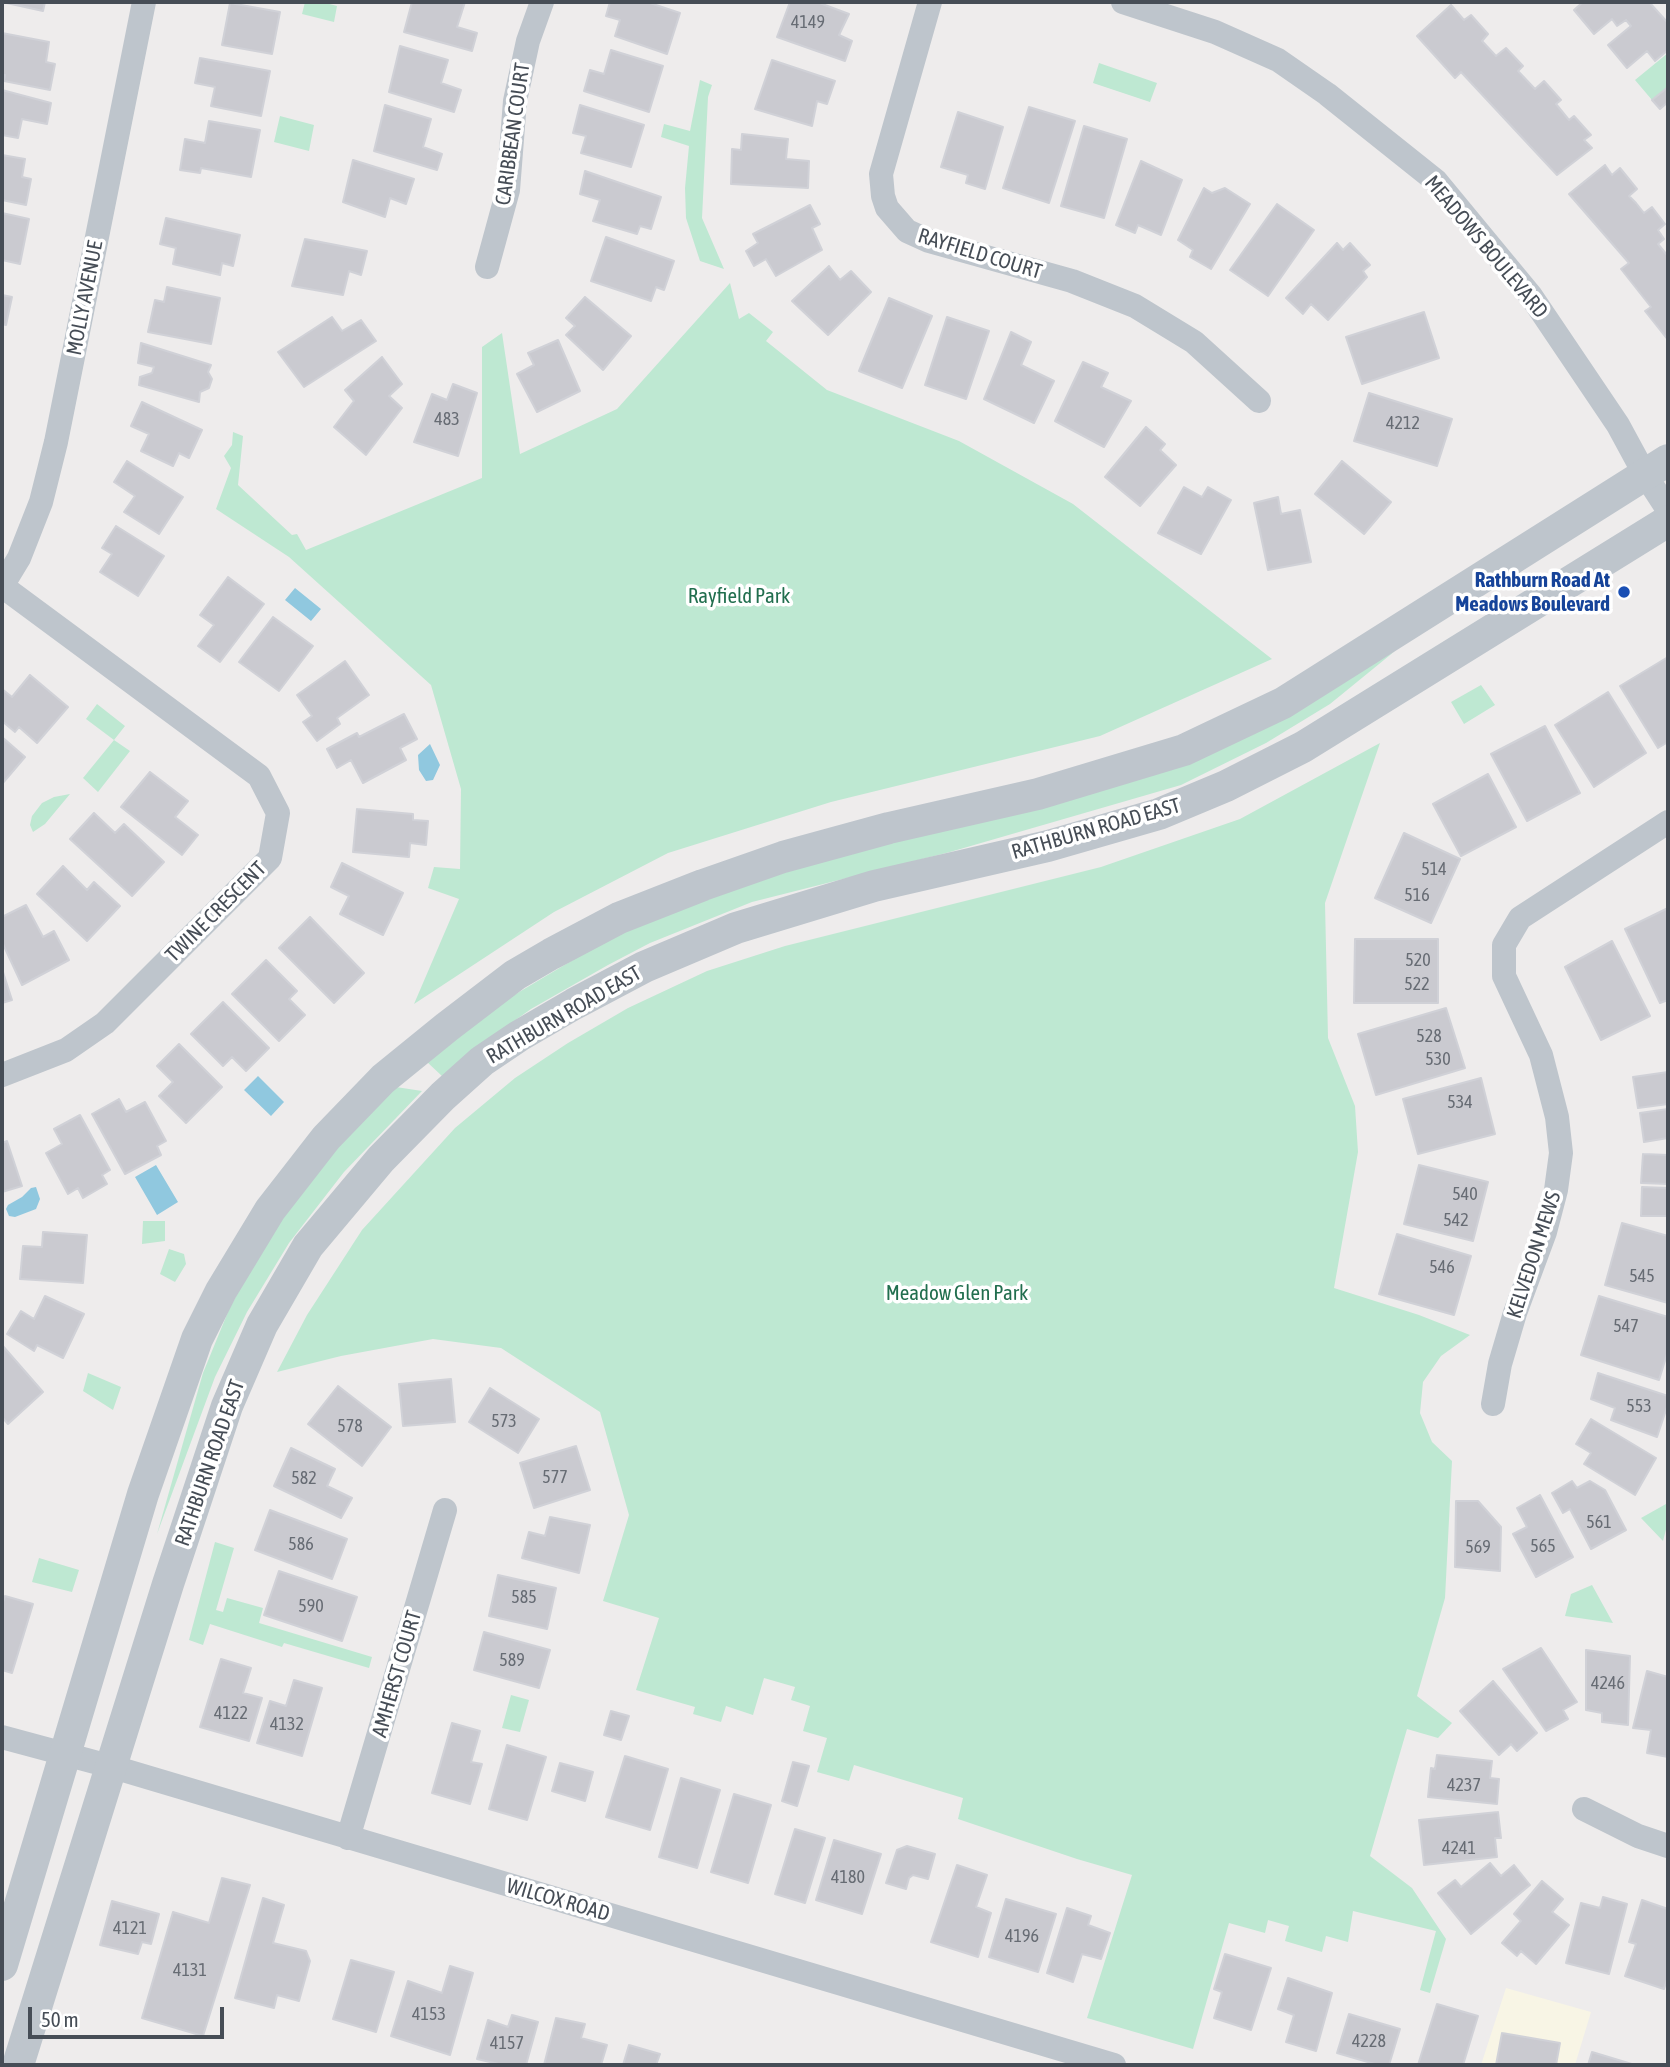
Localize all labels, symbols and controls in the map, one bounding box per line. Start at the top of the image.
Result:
house number: 4149 [791,11,825,33]
street label: CARIBBEAN COURT [491,61,535,207]
street label: MEADOWS BOULEVARD [1419,171,1553,323]
street label: RAYFIELD COURT [915,223,1045,285]
street label: MOLLY AVENUE [62,239,108,357]
house number: 483 [434,408,460,430]
house number: 4212 [1386,412,1420,434]
place label: Rathburn Road At Meadows Boulevard [1455,567,1610,617]
park label: Rayfield Park [688,583,790,609]
marker: Rathburn Road At Meadows Boulevard [1616,584,1632,600]
street label: RATHBURN ROAD EAST [1009,793,1183,865]
street label: TWINE CRESCENT [161,857,271,967]
house number: 514 [1421,858,1447,880]
house number: 516 [1404,884,1430,906]
house number: 520 [1405,949,1431,971]
street label: RATHBURN ROAD EAST [482,961,646,1069]
house number: 522 [1404,973,1430,995]
house number: 528 [1416,1025,1442,1047]
house number: 530 [1425,1048,1451,1070]
house number: 534 [1447,1091,1473,1113]
house number: 540 [1452,1183,1478,1205]
street label: KELVEDON MEWS [1502,1188,1566,1322]
house number: 542 [1443,1209,1469,1231]
house number: 546 [1429,1256,1455,1278]
house number: 545 [1629,1265,1655,1287]
park label: Meadow Glen Park [886,1280,1028,1306]
house number: 547 [1613,1315,1639,1337]
street label: RATHBURN ROAD EAST [170,1377,250,1549]
house number: 553 [1626,1395,1652,1417]
house number: 573 [491,1410,517,1432]
house number: 578 [337,1415,363,1437]
house number: 577 [542,1466,568,1488]
house number: 582 [291,1467,317,1489]
house number: 561 [1586,1511,1612,1533]
house number: 586 [288,1533,314,1555]
house number: 565 [1530,1535,1556,1557]
house number: 569 [1465,1536,1491,1558]
house number: 585 [511,1586,537,1608]
house number: 590 [298,1595,324,1617]
street label: AMHERST COURT [367,1608,427,1740]
house number: 589 [499,1649,525,1671]
house number: 4246 [1591,1672,1625,1694]
house number: 4122 [214,1702,248,1724]
house number: 4132 [270,1713,304,1735]
house number: 4237 [1447,1774,1481,1796]
house number: 4241 [1442,1837,1476,1859]
house number: 4180 [831,1866,865,1888]
street label: WILCOX ROAD [503,1873,613,1927]
house number: 4121 [113,1917,147,1939]
house number: 4196 [1005,1925,1039,1947]
house number: 4131 [173,1959,207,1981]
scale bar [32,1994,228,2038]
house number: 4153 [412,2003,446,2025]
text: 50 m [41,2007,79,2031]
house number: 4228 [1352,2030,1386,2052]
house number: 4157 [490,2032,524,2054]

